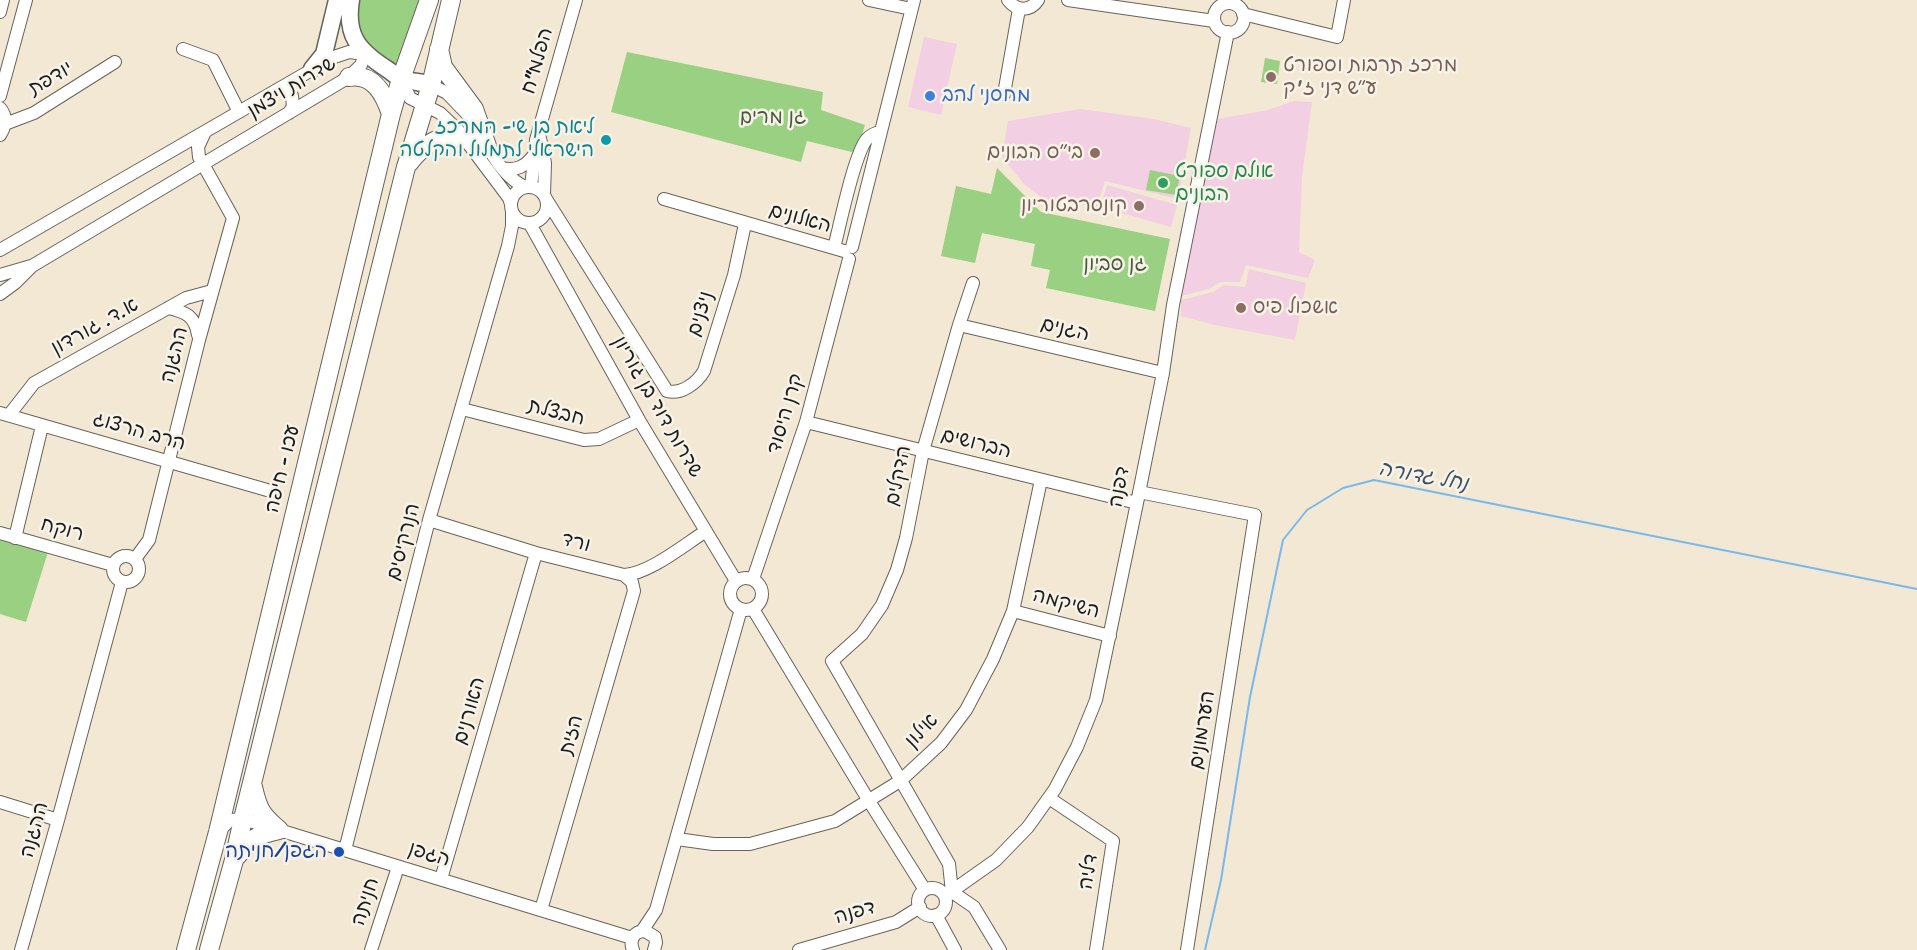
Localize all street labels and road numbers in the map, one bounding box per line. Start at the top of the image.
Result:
street label: הפלמ"ח [517,25,559,97]
street label: שדרות ויצמן [243,52,341,124]
street label: יודפת [25,57,77,101]
street label: האלונים [766,199,834,239]
street label: ניצנים [683,289,719,339]
street label: א.ד. גורדון [47,293,143,361]
street label: הגנים [1038,313,1092,347]
street label: ההגנה [156,324,194,386]
street label: שדרות דוד בן גוריון [607,332,707,482]
street label: קרן היסוד [762,371,810,457]
street label: חבצלת [525,394,587,432]
street label: הרב הרצוג [90,407,188,457]
street label: עכו - חיפה [260,422,306,516]
street label: הברושים [938,424,1014,464]
street label: הדקלים [881,443,917,509]
street label: דפנה [1104,464,1136,510]
street label: הנרקיסים [382,501,426,583]
street label: רוקח [38,513,86,547]
street label: ורד [559,528,593,558]
street label: השיקמה [1030,584,1102,624]
street label: האורנים [449,674,491,748]
street label: הערמונים [1185,689,1221,771]
street label: אילון [900,709,944,753]
street label: הזית [555,712,589,758]
street label: ההגנה [16,799,54,861]
street label: הגפן [405,837,453,873]
street label: דליה [1074,852,1104,892]
street label: חניתה [347,875,385,929]
street label: דפנה [832,896,878,930]

